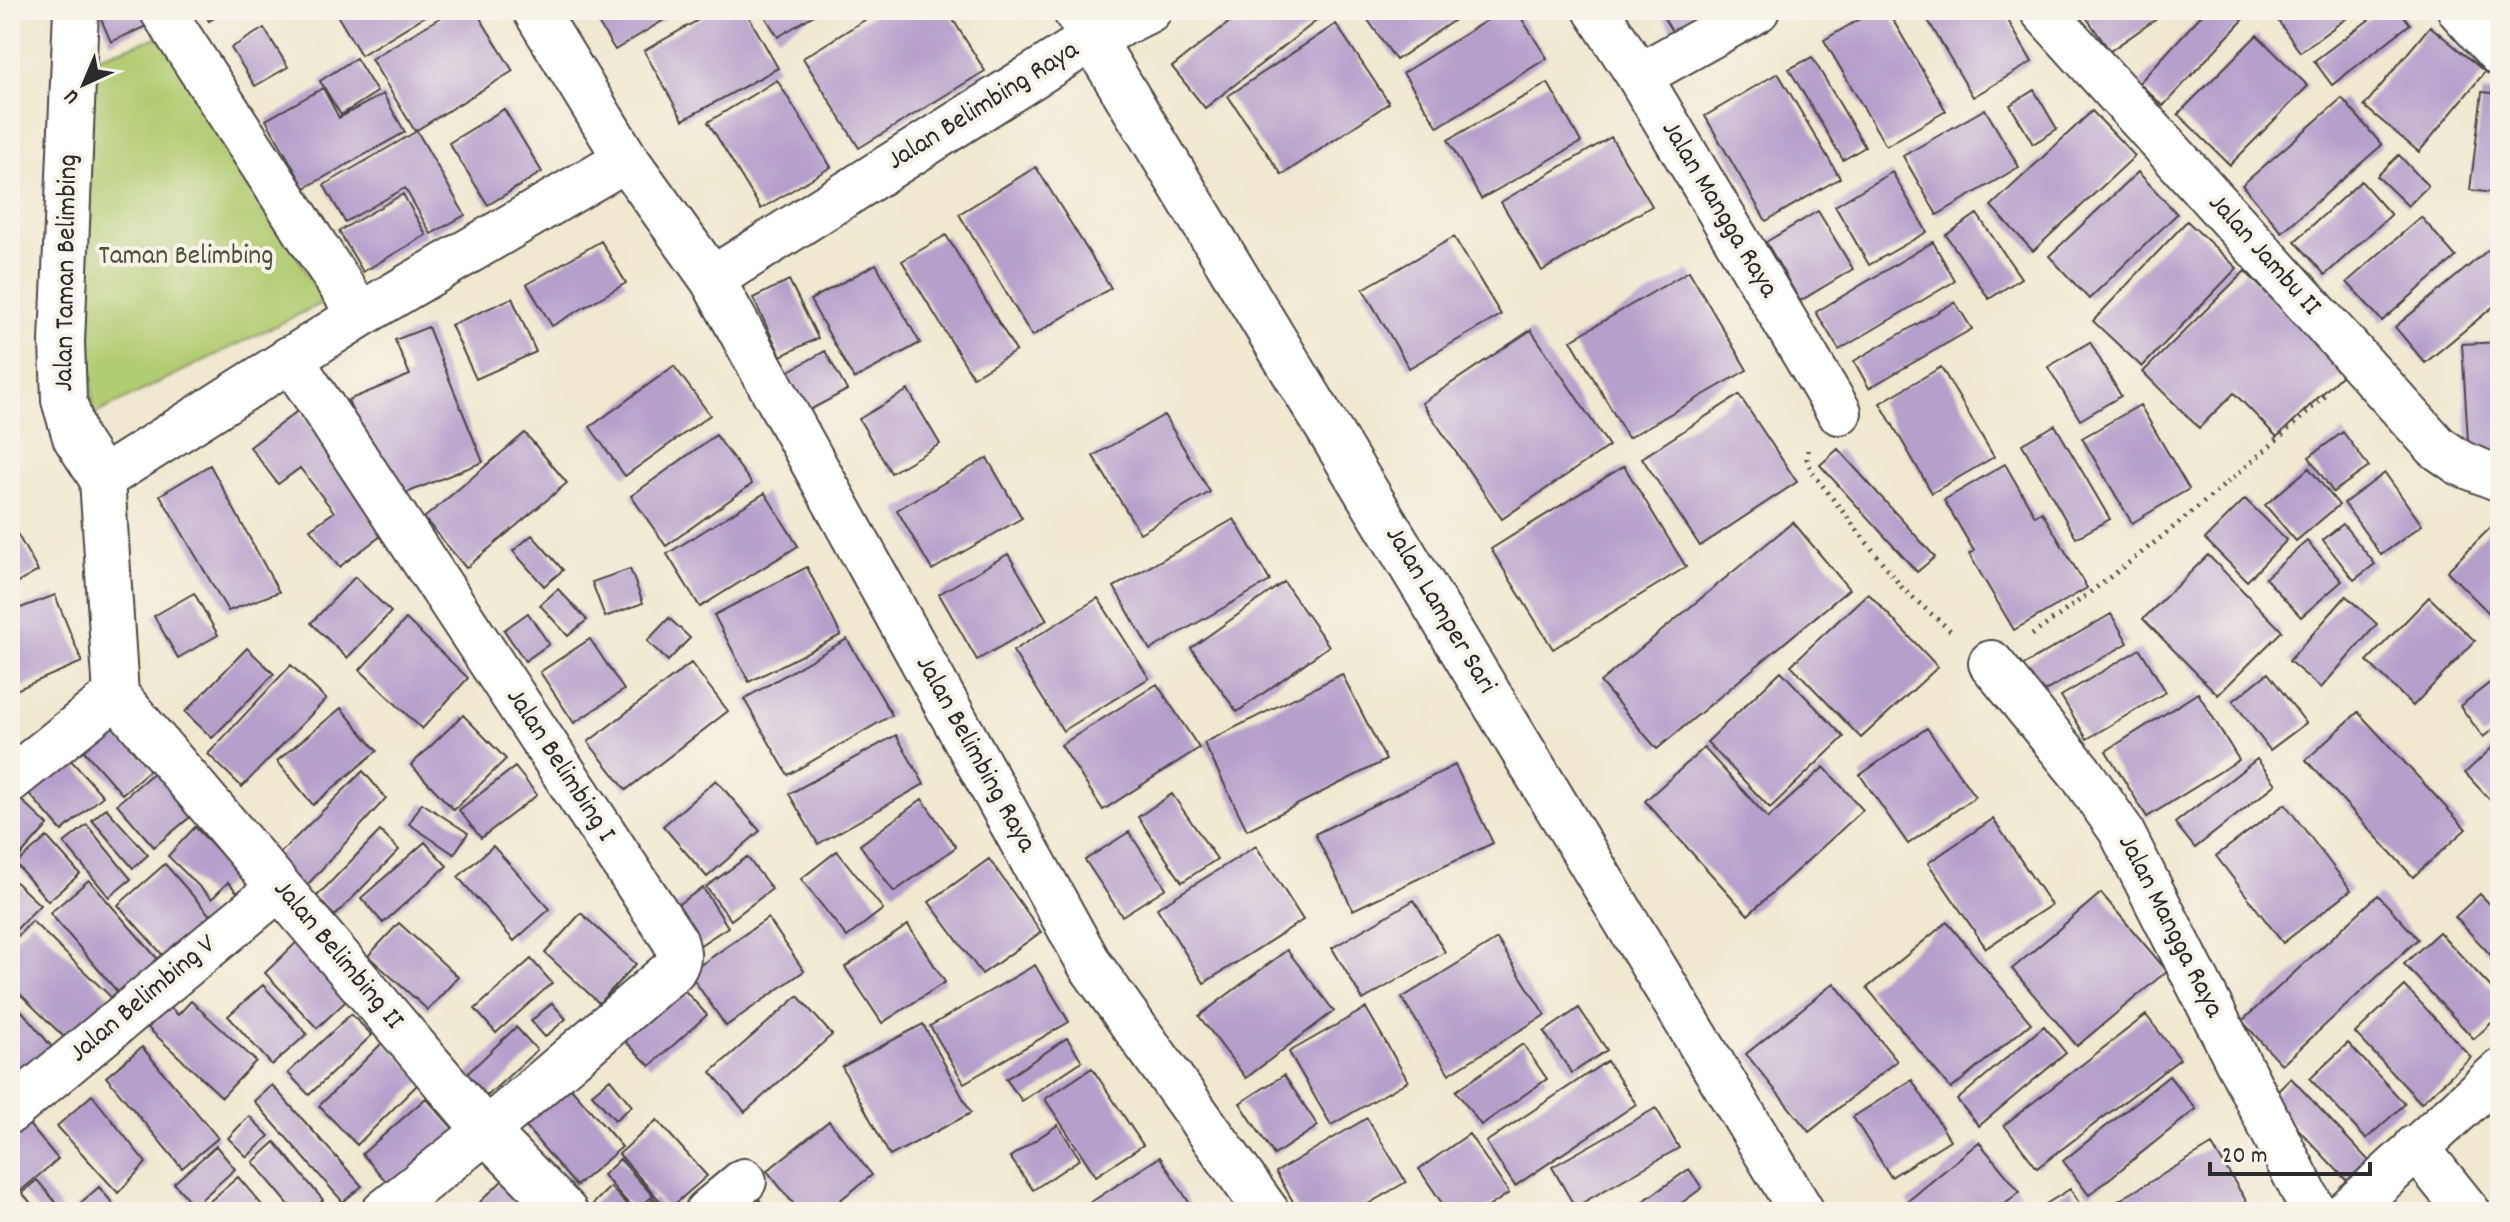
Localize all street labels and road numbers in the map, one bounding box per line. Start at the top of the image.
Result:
street label: Jalan Belimbing Raya [880,32,1088,182]
street label: Jalan Mangga Raya [1649,114,1787,307]
street label: Jalan Taman Belimbing [46,154,90,392]
street label: Jalan Jambu II [2197,186,2329,326]
street label: Jalan Lamper Sari [1373,520,1505,702]
street label: Jalan Belimbing Raya [903,649,1045,861]
street label: Jalan Belimbing I [494,681,624,851]
street label: Jalan Mangga Raya [2106,829,2233,1026]
street label: Jalan Belimbing II [262,872,412,1040]
street label: Jalan Belimbing V [62,926,227,1074]

